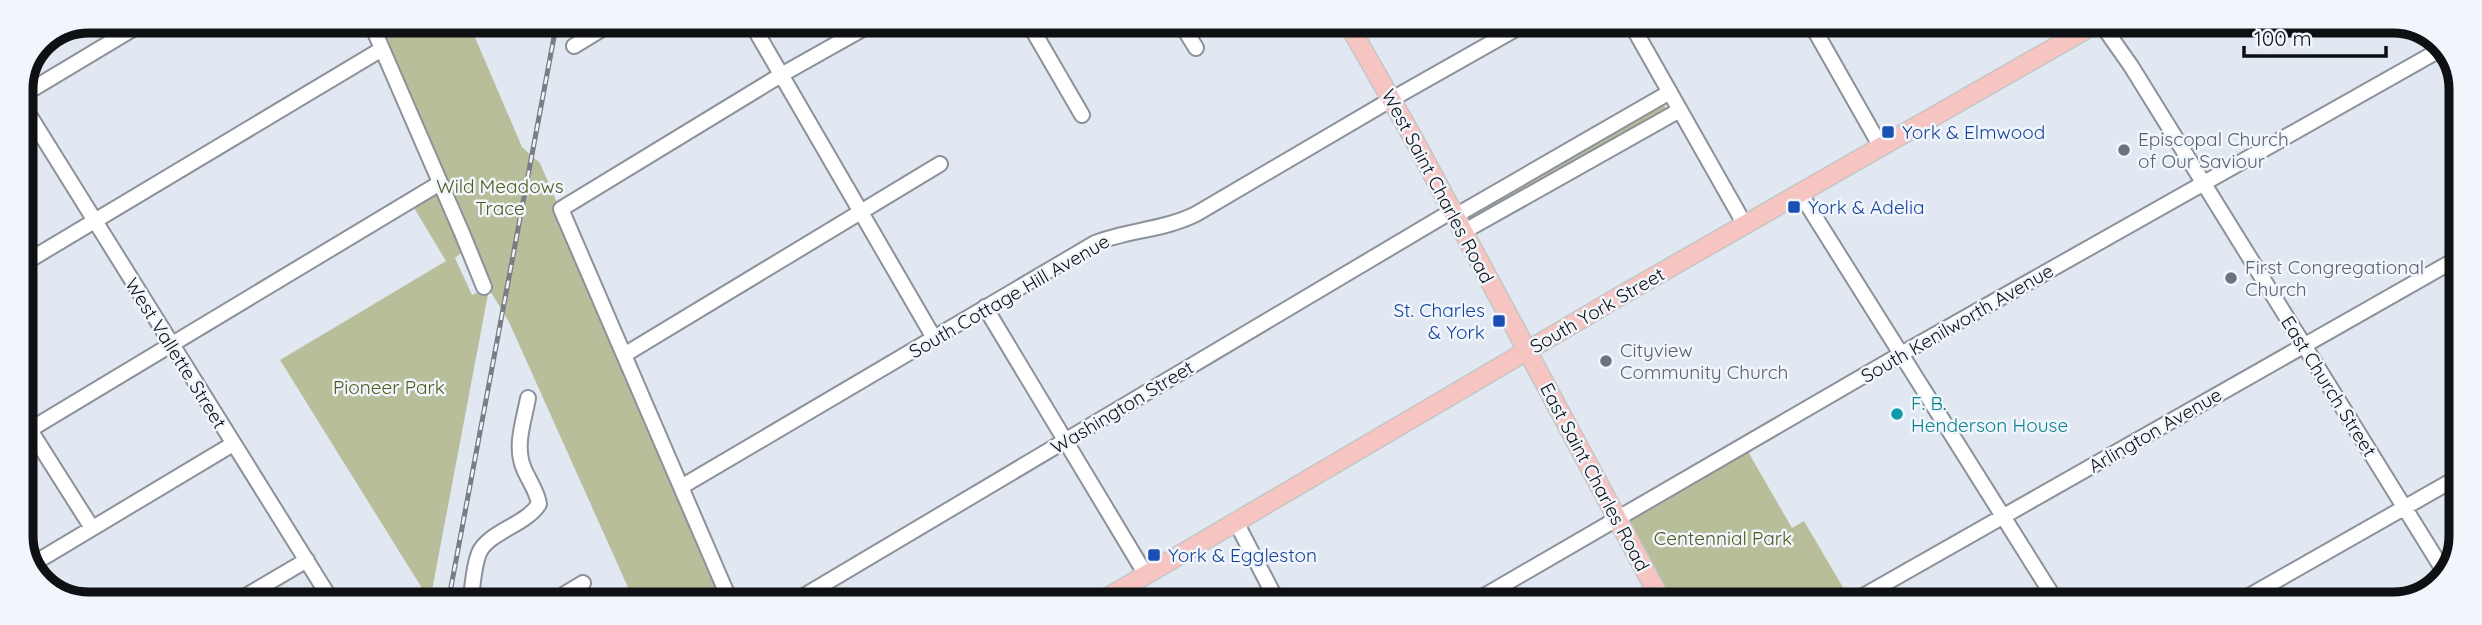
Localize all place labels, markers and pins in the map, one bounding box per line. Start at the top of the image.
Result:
place label: York & Elmwood [1902,120,2045,144]
marker: York & Elmwood [1880,124,1896,140]
place label: Episcopal Church of Our Saviour [2138,127,2289,173]
marker: Episcopal Church of Our Saviour [2116,142,2132,158]
place label: York & Adelia [1808,195,1925,219]
marker: York & Adelia [1786,199,1802,215]
place label: First Congregational Church [2245,255,2424,301]
marker: First Congregational Church [2223,270,2239,286]
place label: St. Charles & York [1393,298,1485,344]
marker: St. Charles & York [1491,313,1507,329]
place label: Cityview Community Church [1620,338,1788,384]
marker: Cityview Community Church [1598,353,1614,369]
place label: F. B. Henderson House [1911,391,2068,437]
marker: F. B. Henderson House [1889,406,1905,422]
place label: York & Eggleston [1168,543,1317,567]
marker: York & Eggleston [1146,547,1162,563]

